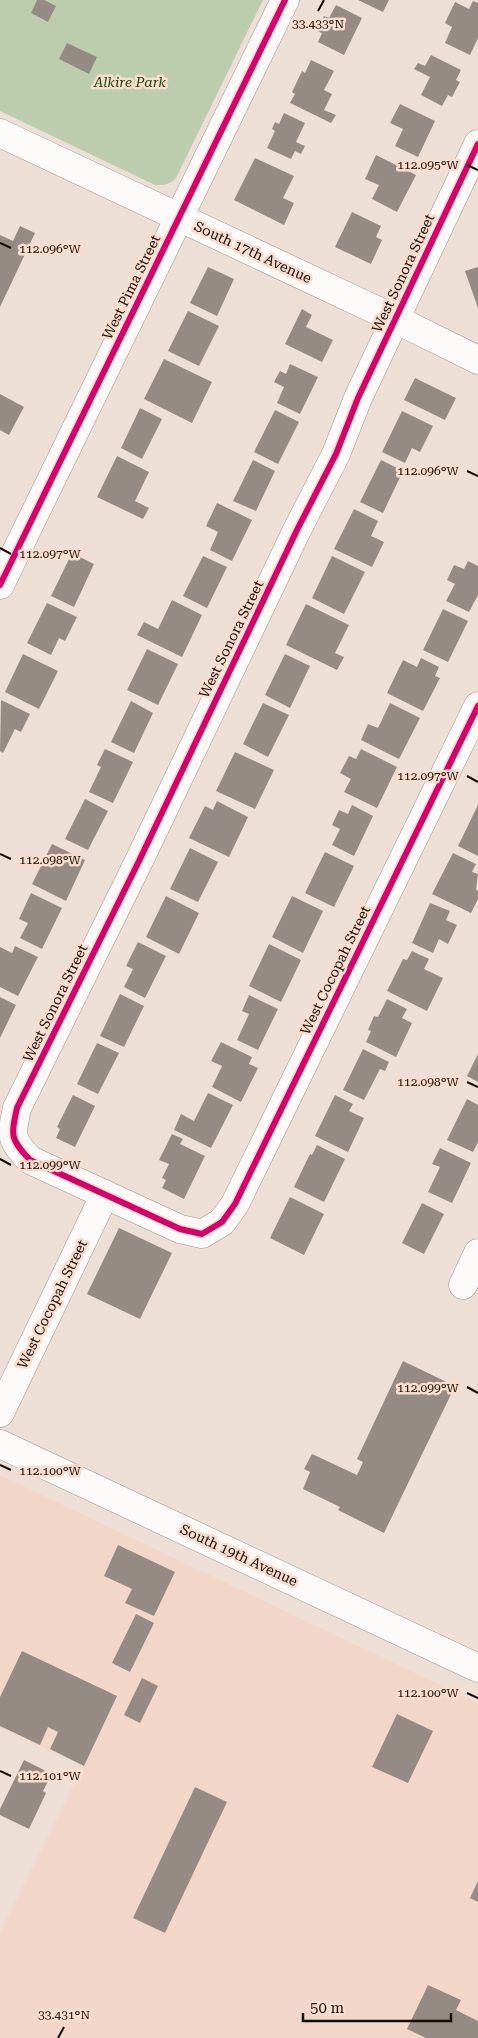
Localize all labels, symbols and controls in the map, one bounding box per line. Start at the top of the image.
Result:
text: 33.433°N [292,17,344,31]
park label: Alkire Park [93,74,166,90]
text: 112.095°W [397,158,460,172]
street label: West Sonora Street [369,211,437,335]
street label: South 17th Avenue [192,218,315,286]
street label: West Pima Street [99,232,163,342]
text: 112.096°W [19,242,82,256]
text: 112.096°W [397,464,460,478]
text: 112.097°W [19,547,82,561]
street label: West Sonora Street [196,578,266,700]
text: 112.097°W [397,769,460,783]
text: 112.098°W [19,853,82,867]
street label: West Cocopah Street [297,903,373,1037]
street label: West Sonora Street [20,942,90,1064]
text: 112.098°W [397,1075,460,1089]
text: 112.099°W [19,1158,82,1172]
street label: West Cocopah Street [14,1237,90,1371]
text: 112.099°W [397,1381,460,1395]
text: 112.100°W [19,1464,82,1478]
street label: South 19th Avenue [178,1521,301,1589]
text: 112.100°W [397,1686,460,1700]
text: 112.101°W [19,1769,82,1783]
scale bar [303,1990,450,2022]
text: 50 m [310,1999,345,2017]
text: 33.431°N [38,2008,90,2022]

